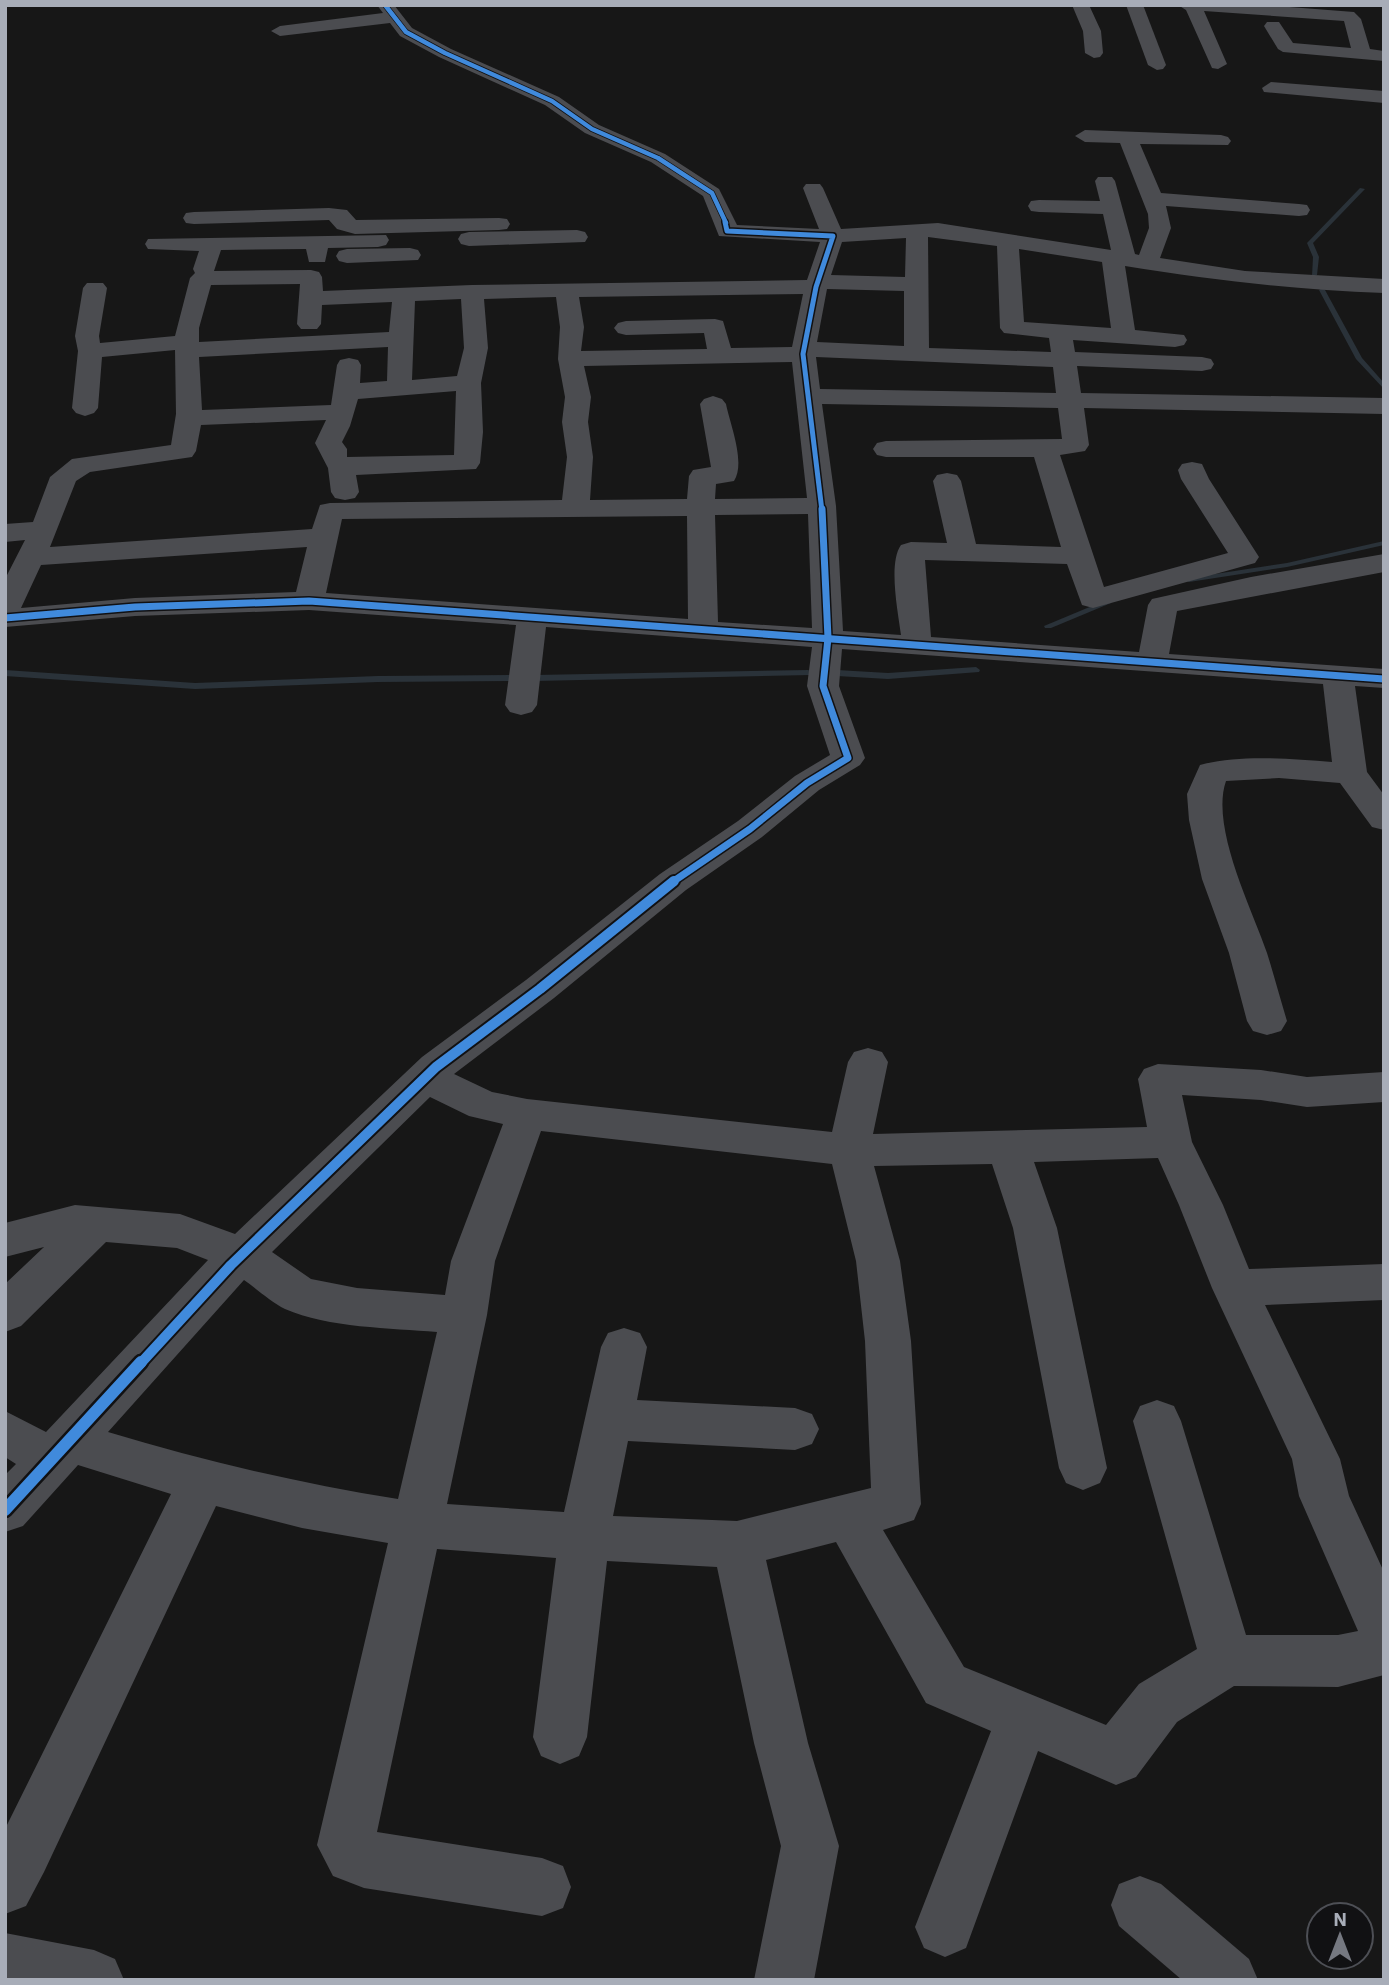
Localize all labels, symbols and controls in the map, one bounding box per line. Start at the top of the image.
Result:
north arrow [1305,1901,1375,1971]
text: N [1333,1907,1347,1931]

